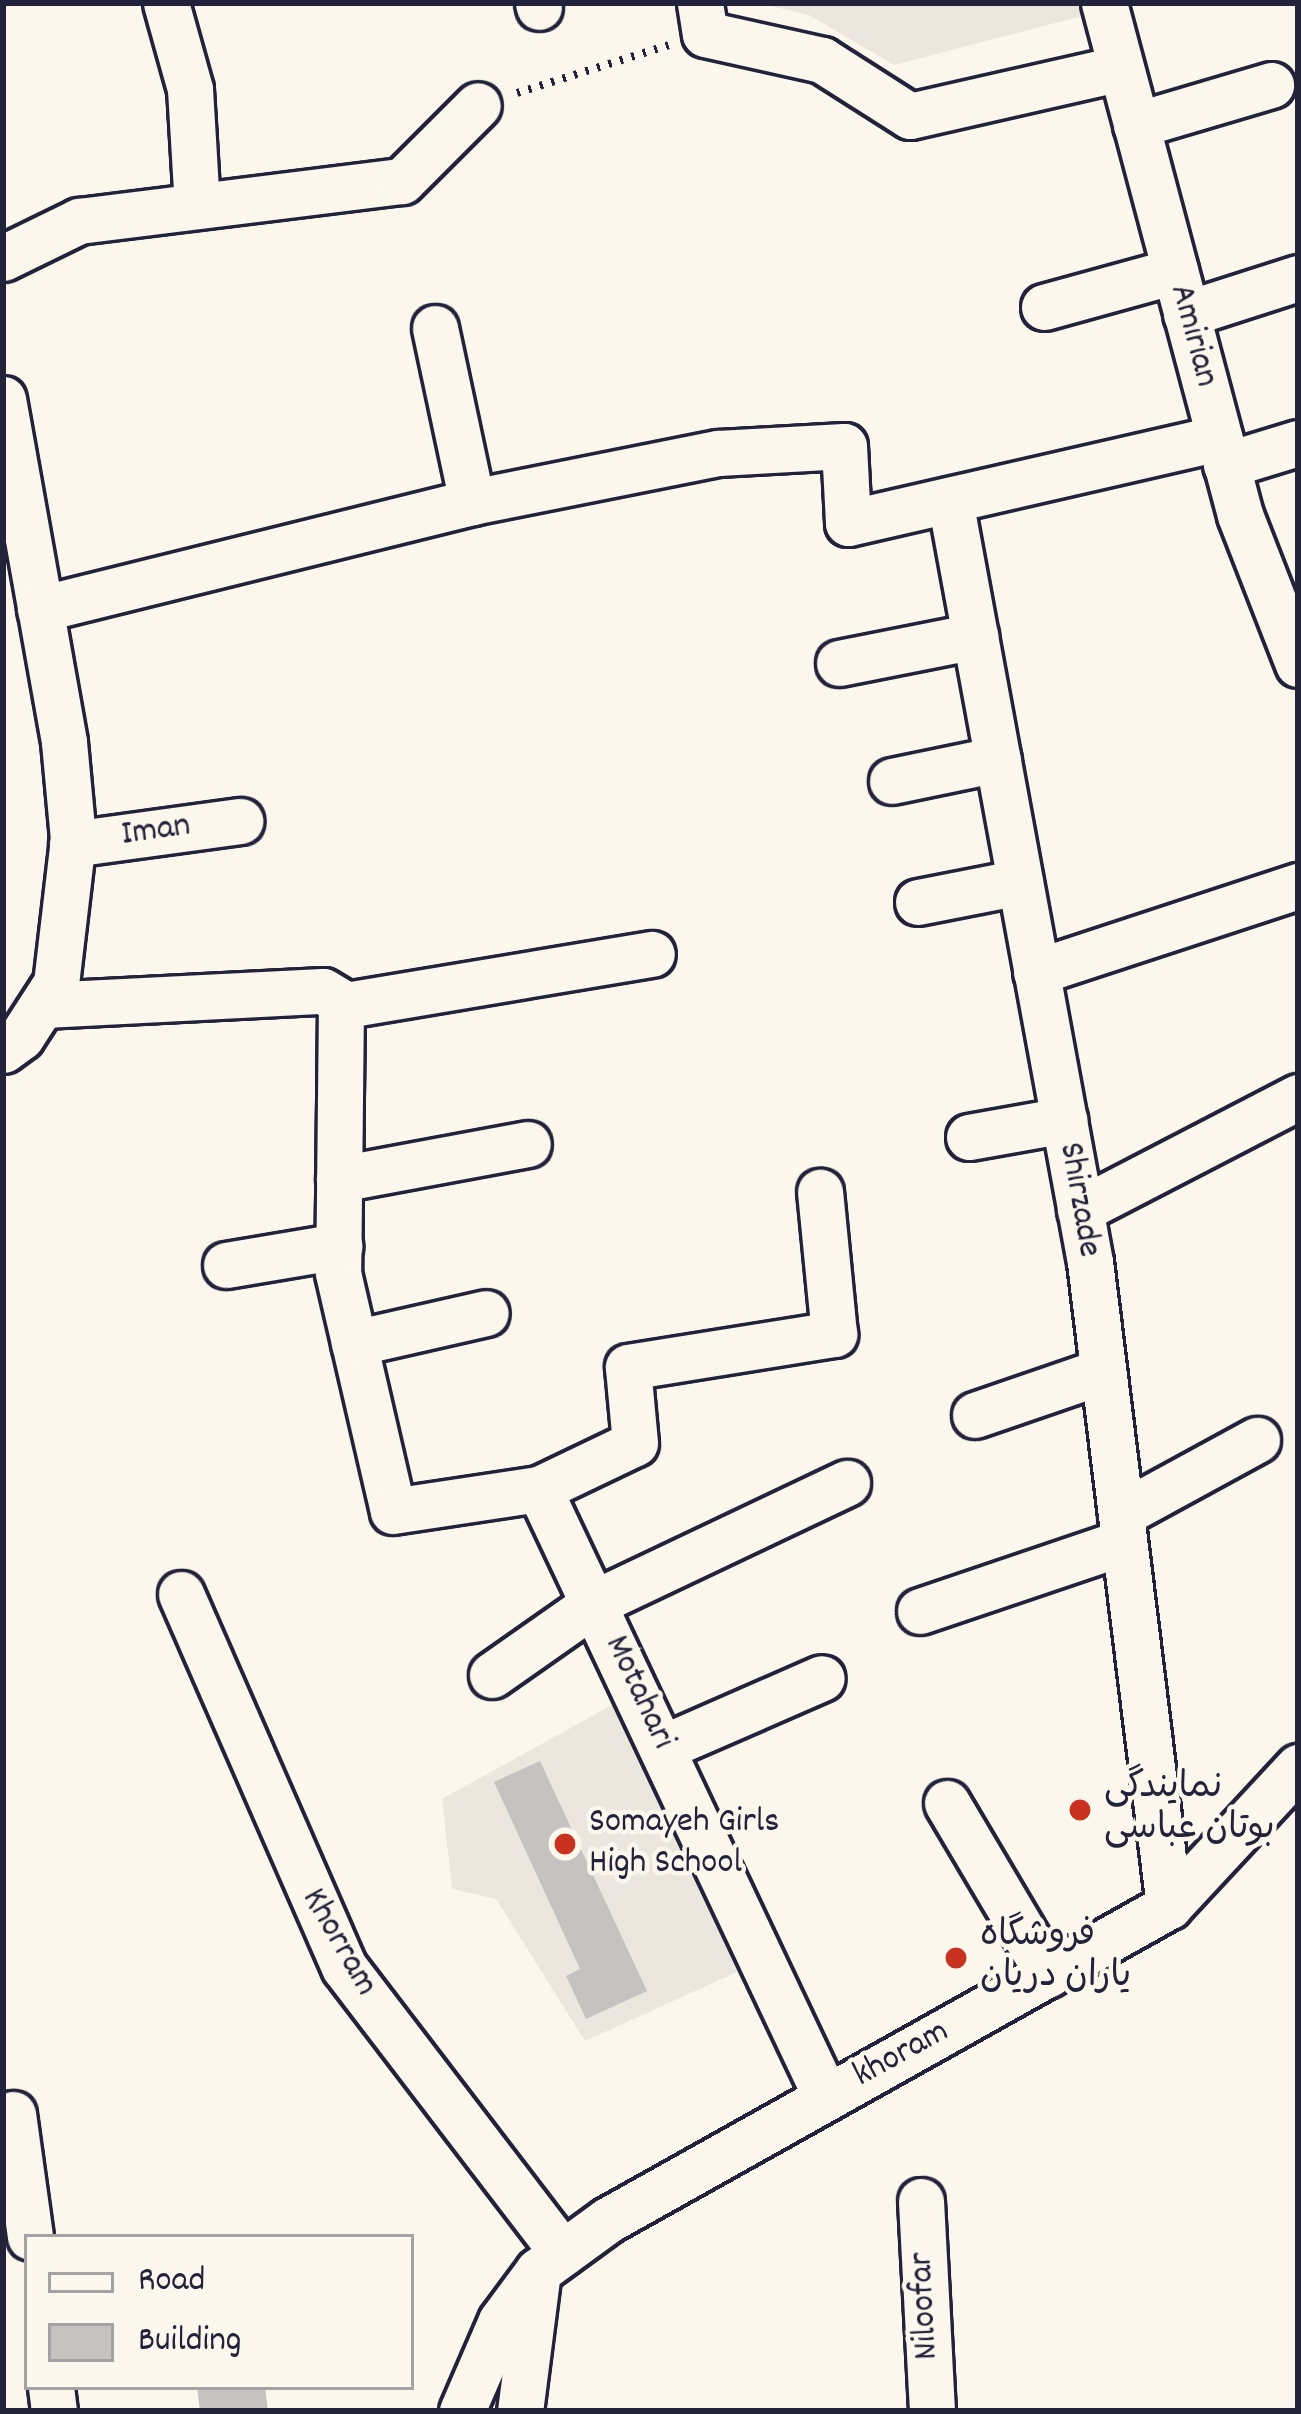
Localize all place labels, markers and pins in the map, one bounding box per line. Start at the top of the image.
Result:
place label: نمایندگی بوتان عباسی [1104,1767,1275,1852]
marker: نمایندگی بوتان عباسی [1067,1797,1093,1823]
place label: Somayeh Girls High School [589,1801,780,1886]
marker: Somayeh Girls High School [552,1831,578,1857]
place label: فروشگاه یاران دریان [980,1915,1131,2000]
marker: فروشگاه یاران دریان [943,1945,969,1971]

